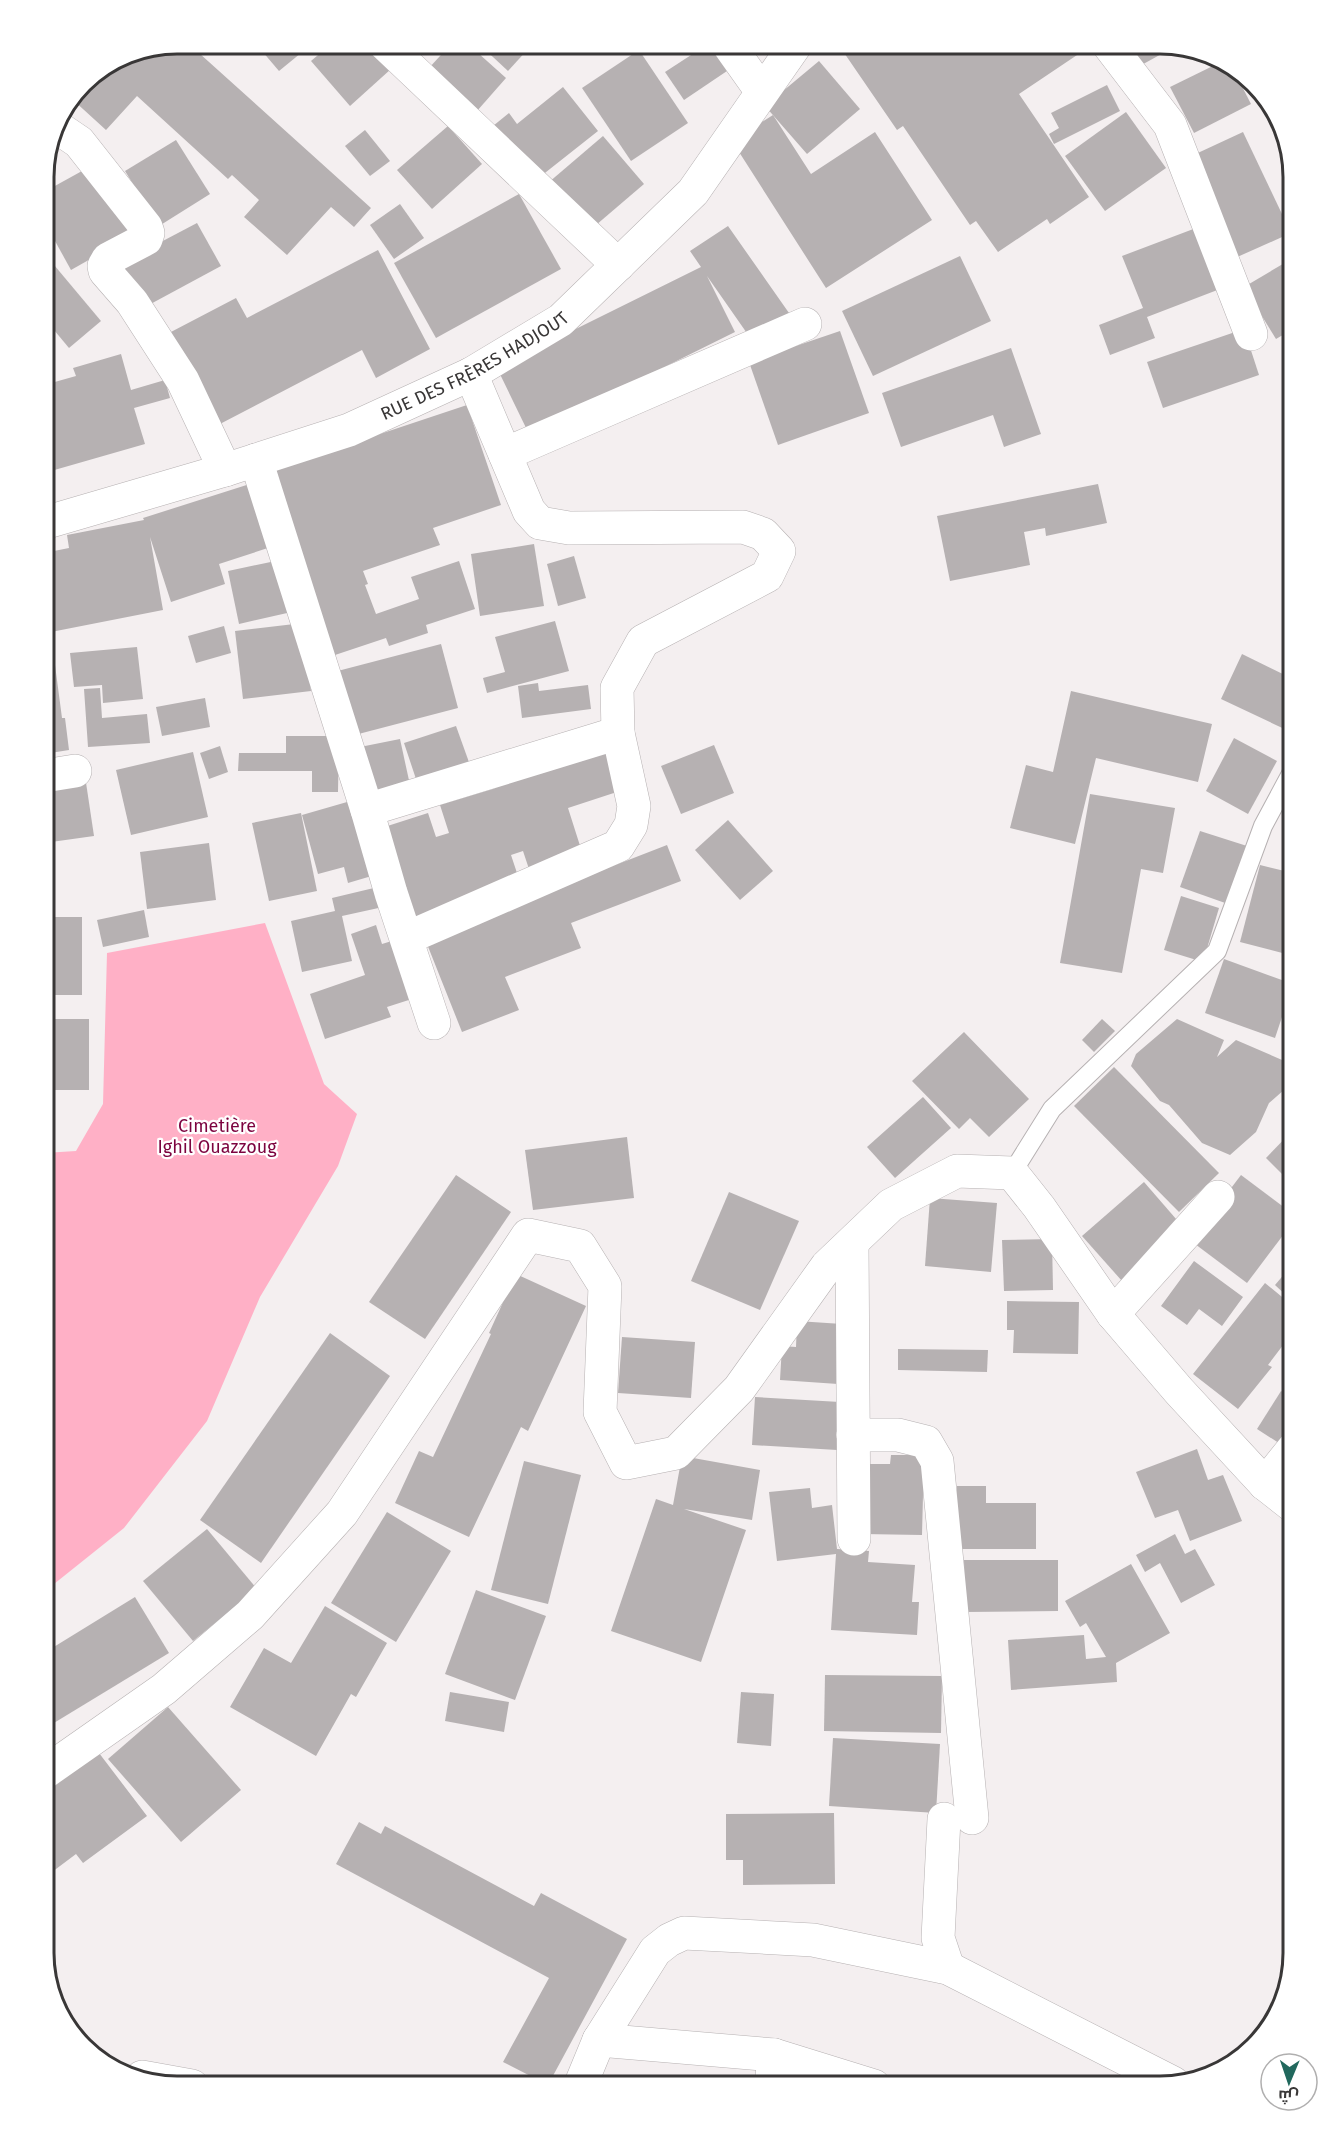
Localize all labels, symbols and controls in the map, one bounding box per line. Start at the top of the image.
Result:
street label: RUE DES FRÈRES HADJOUT [377,307,574,425]
park label: Cimetière Ighil Ouazzoug [157,1115,277,1158]
north arrow [1259,2052,1319,2112]
text: ش [1278,2087,1299,2106]

